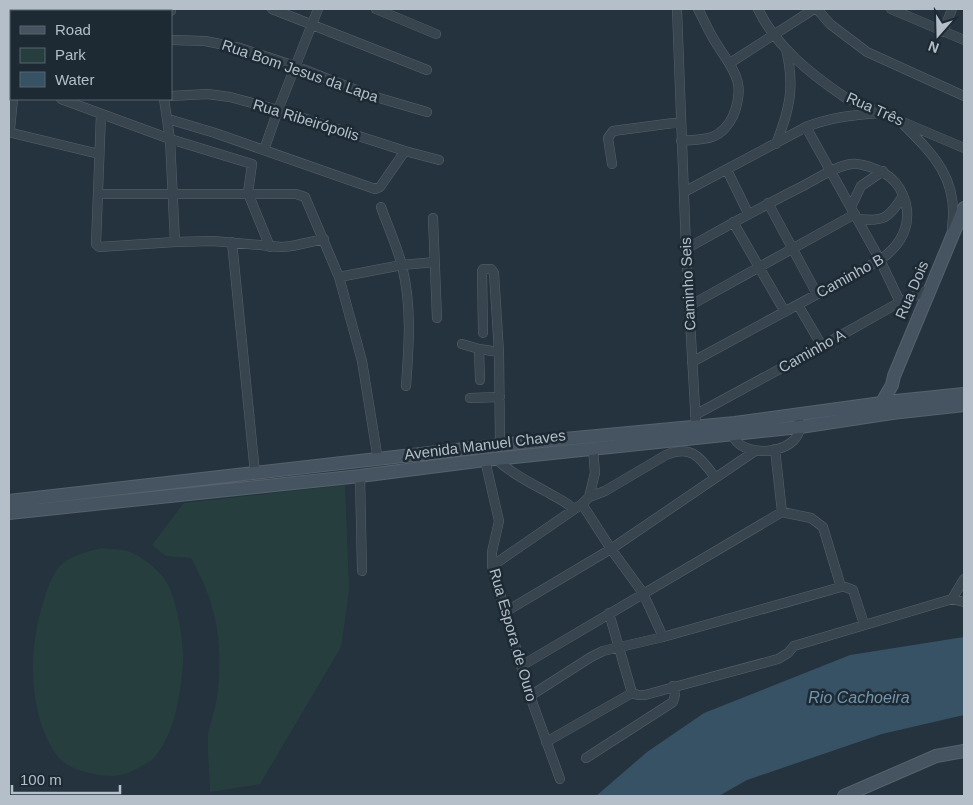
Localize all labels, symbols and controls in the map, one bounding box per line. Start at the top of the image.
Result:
legend [10,10,172,100]
north arrow [913,10,963,60]
text: Road [55,21,91,38]
street label: Rua Bom Jesus da Lapa [220,36,381,106]
text: N [926,38,941,56]
text: Park [55,46,86,63]
text: Water [55,71,94,88]
street label: Rua Três [844,88,906,129]
street label: Rua Ribeirópolis [251,95,361,144]
street label: Caminho Seis [677,237,698,331]
street label: Caminho B [813,250,886,301]
street label: Rua Dois [892,258,931,322]
street label: Caminho A [776,325,848,376]
street label: Avenida Manuel Chaves [403,426,567,463]
street label: Rua Espora de Ouro [486,566,541,703]
water label: Rio Cachoeira [808,689,910,706]
scale bar [12,762,120,794]
text: 100 m [20,771,62,788]

